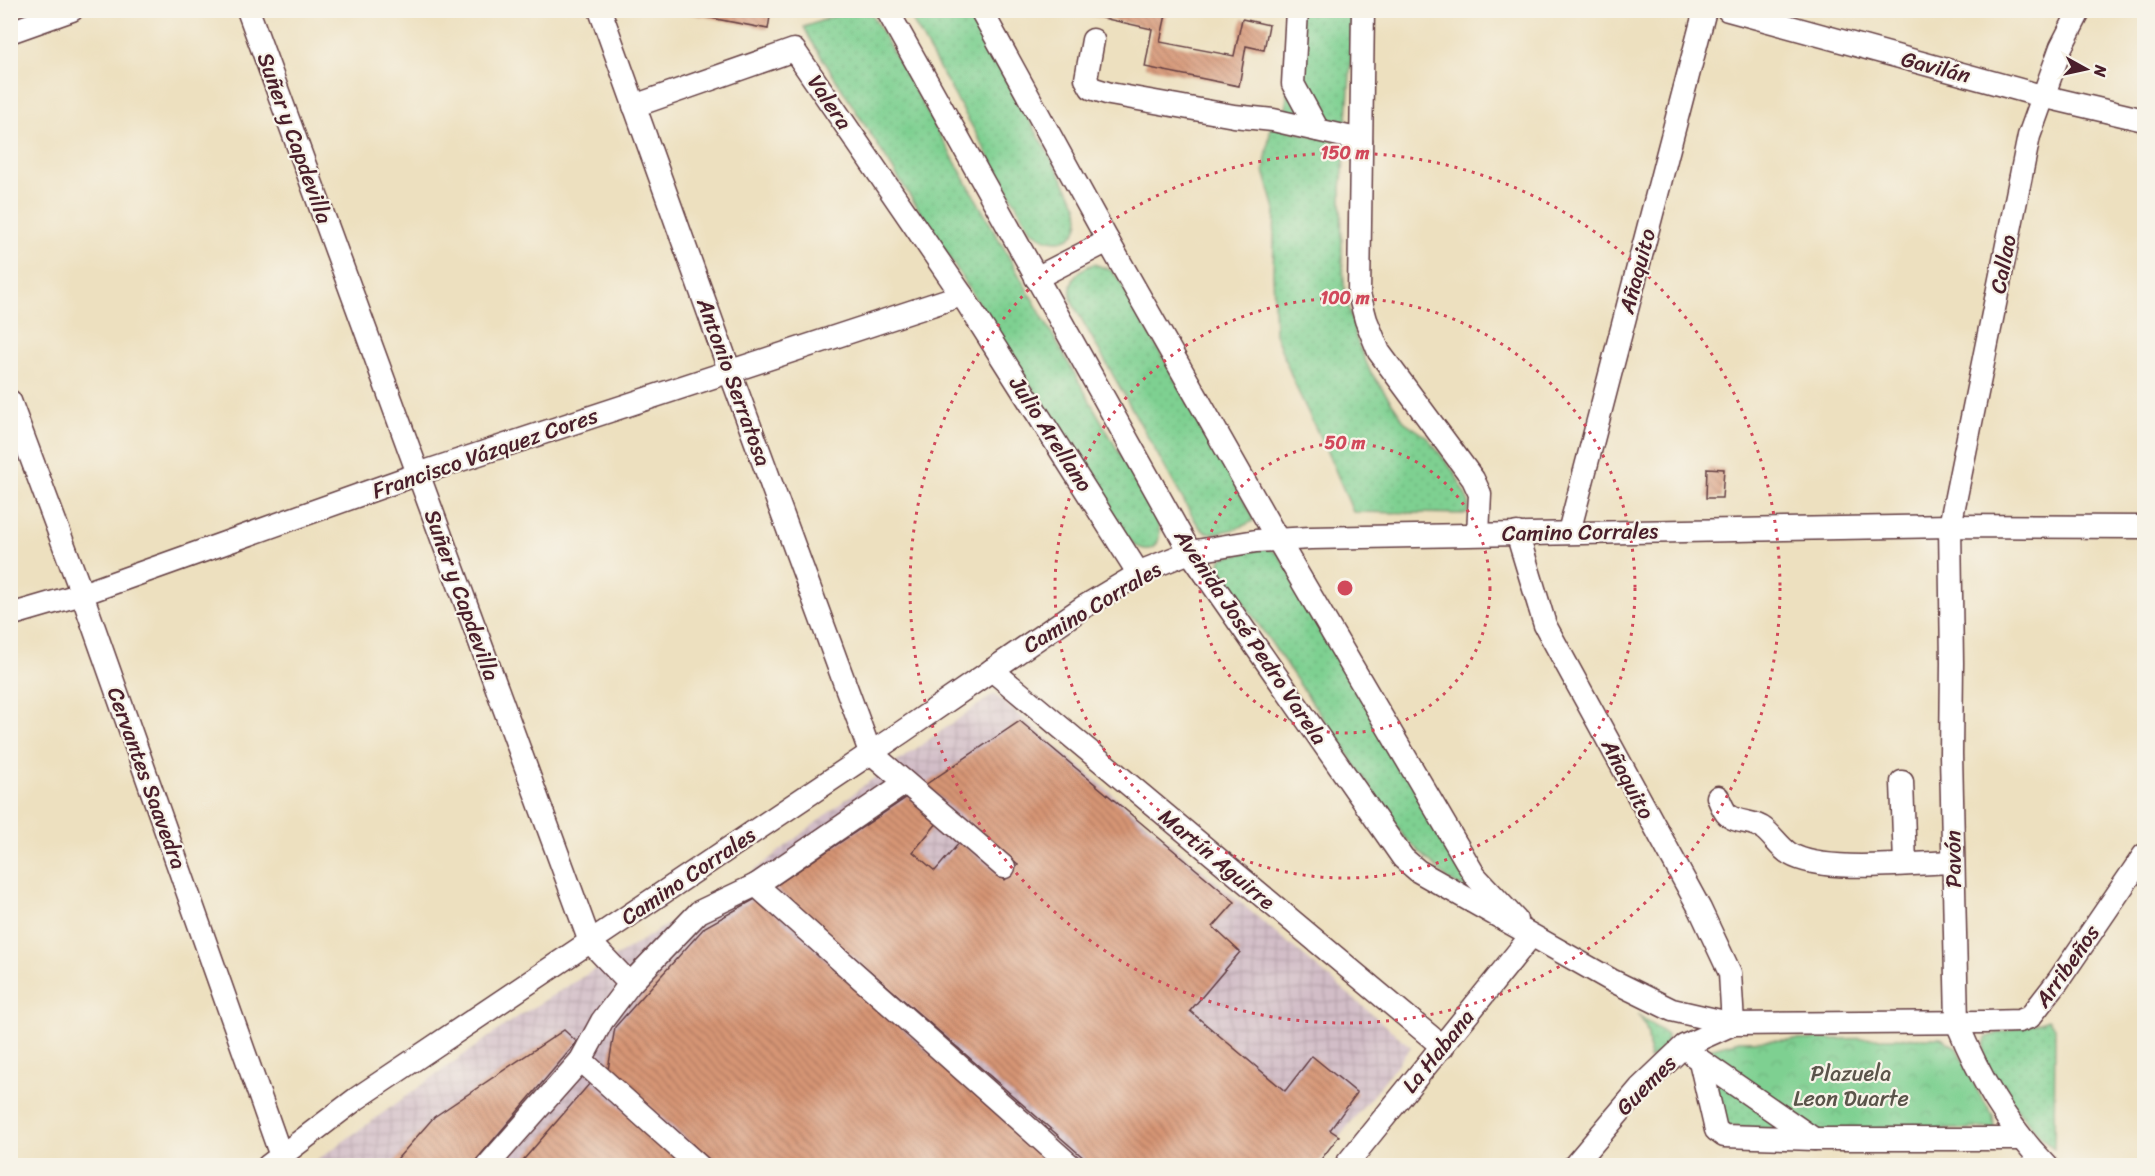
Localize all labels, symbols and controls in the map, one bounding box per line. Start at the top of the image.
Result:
street label: Gavilán [1897,39,1975,95]
north arrow [2056,39,2116,99]
street label: Suñer y Capdevilla [246,47,344,229]
text: N [2085,63,2116,79]
street label: Valera [797,66,863,138]
text: 150 m [1321,137,1369,169]
street label: Añaquito [1607,224,1667,319]
street label: Callao [1978,231,2028,297]
text: 100 m [1321,282,1370,314]
street label: Antonio Serratosa [685,291,783,472]
street label: Julio Arellano [998,367,1103,500]
street label: Francisco Vázquez Cores [367,396,604,510]
text: 50 m [1325,427,1366,459]
street label: Suñer y Capdevilla [413,504,511,686]
street label: Camino Corrales [1502,511,1658,553]
street label: Avenida José Pedro Varela [1163,520,1338,753]
street label: Camino Corrales [1015,550,1169,664]
centre of rings [1335,578,1355,598]
street label: Cervantes Saavedra [96,681,198,875]
street label: Añaquito [1590,731,1666,826]
street label: Martín Aguirre [1150,798,1285,920]
street label: Camino Corrales [612,816,764,936]
street label: Pavón [1933,830,1973,888]
street label: Arribeños [2023,915,2111,1017]
street label: La Habana [1392,1000,1484,1102]
street label: Guemes [1606,1044,1687,1125]
park label: Plazuela Leon Duarte [1793,1054,1909,1118]

